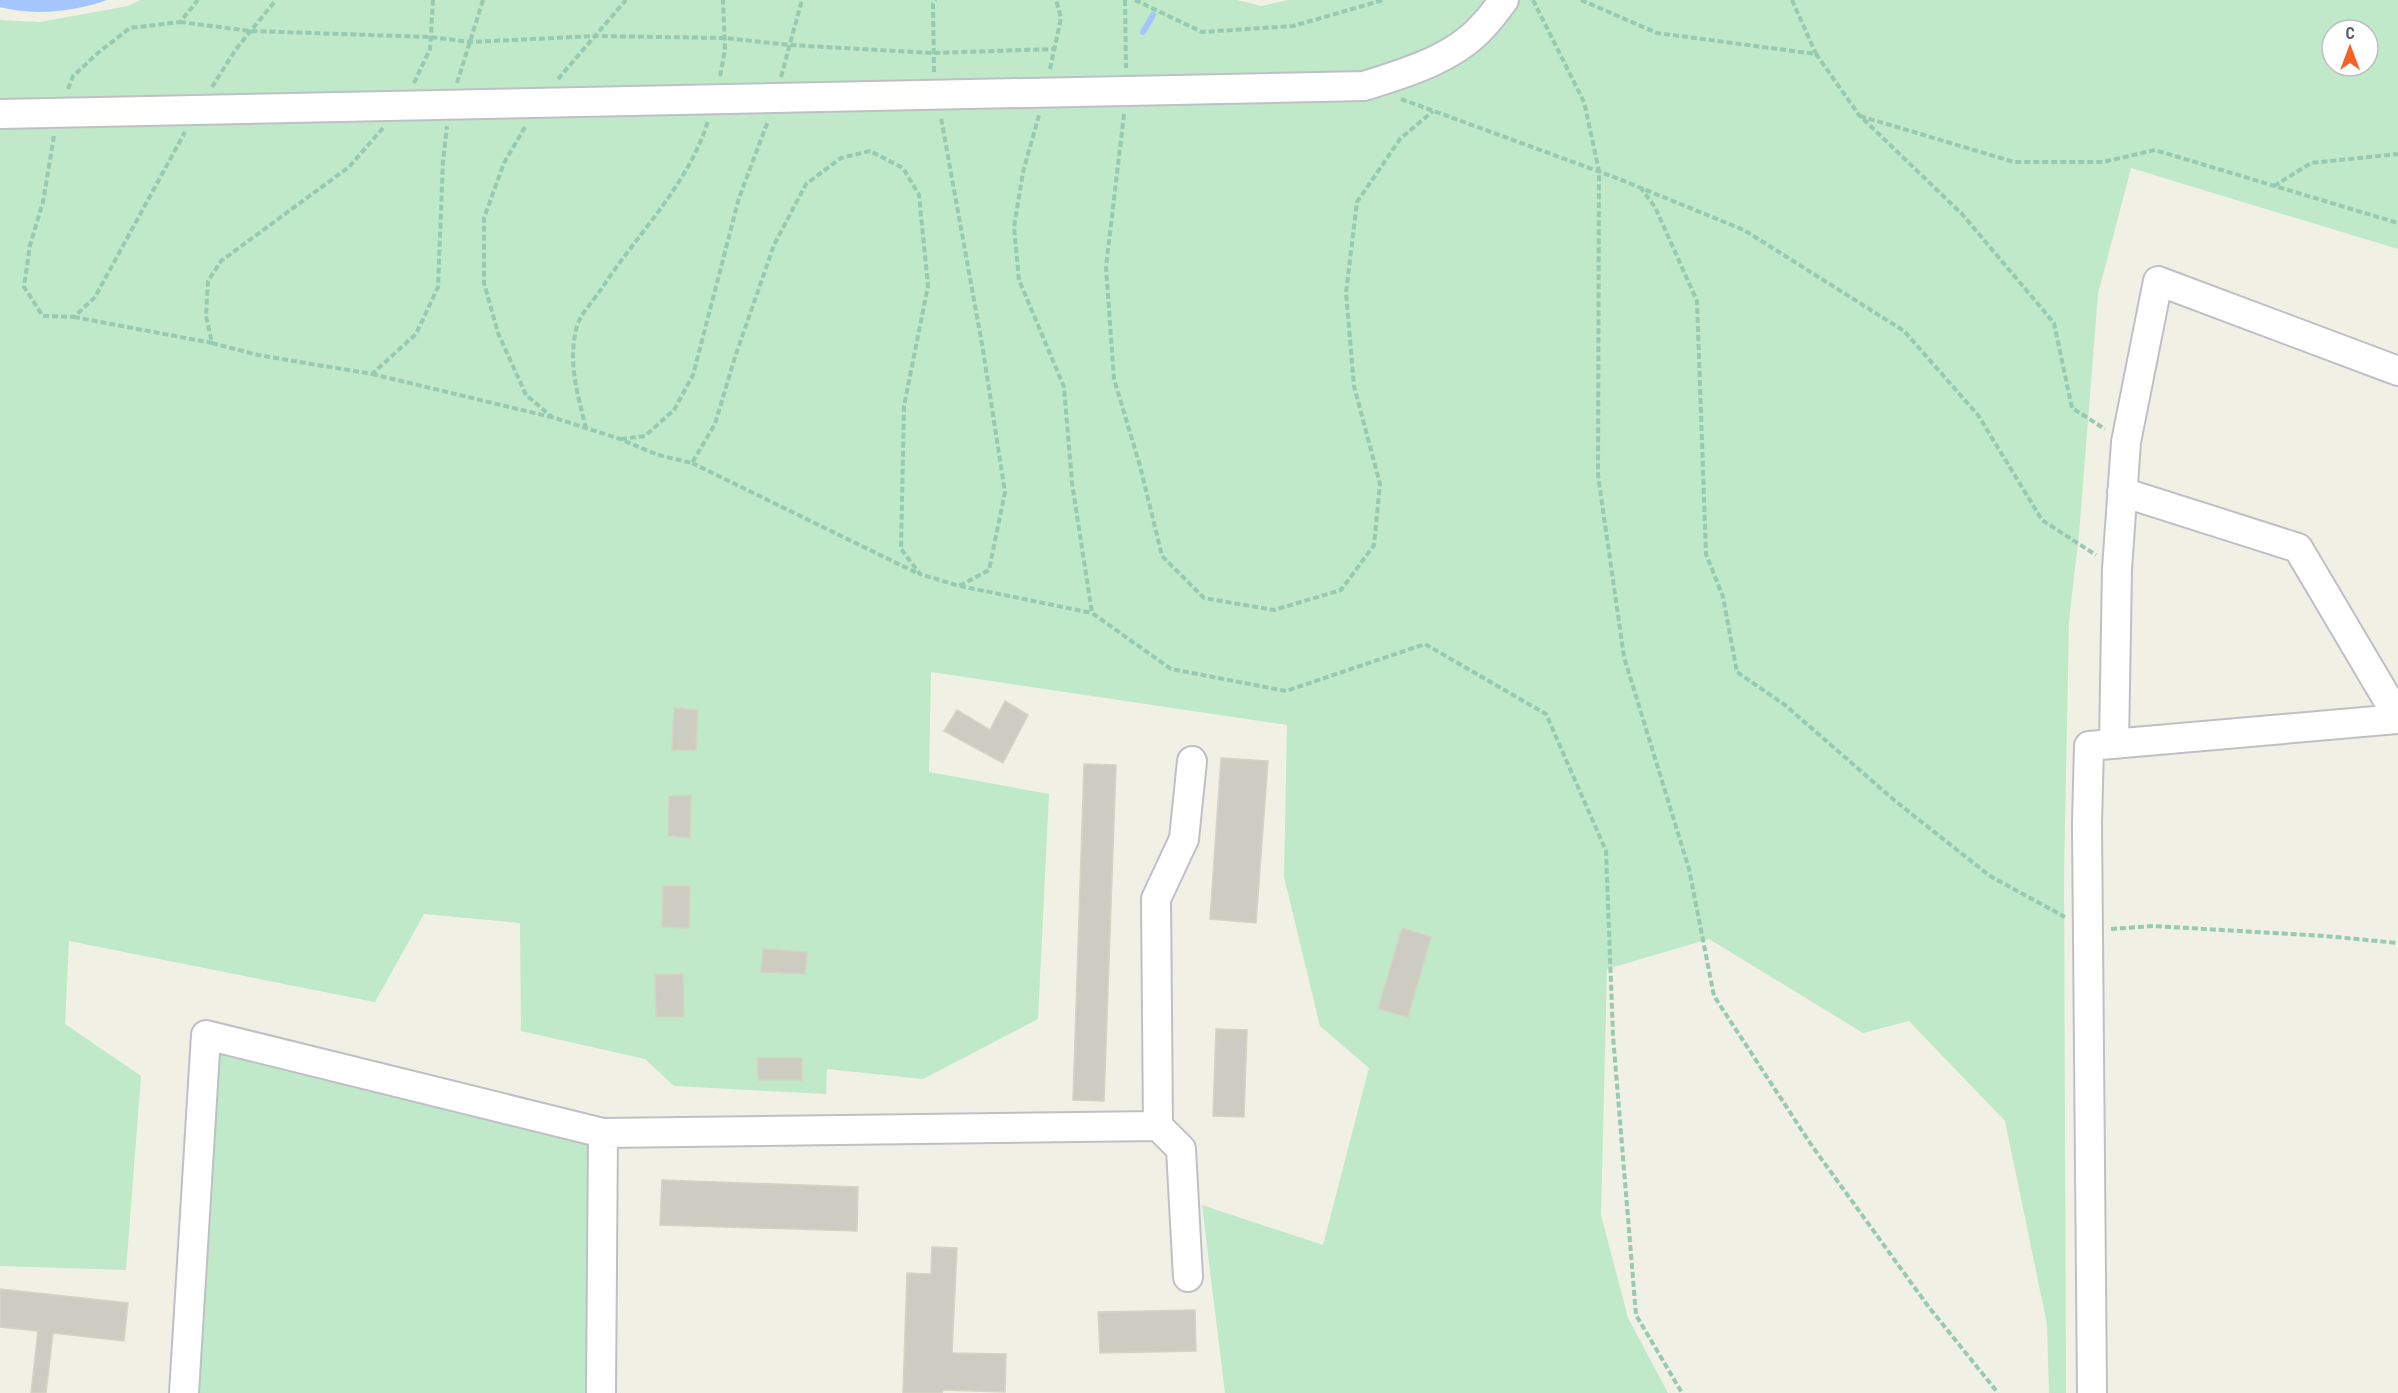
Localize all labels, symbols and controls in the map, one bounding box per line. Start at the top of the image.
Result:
north arrow [2320,18,2380,78]
text: С [2345,24,2355,43]

